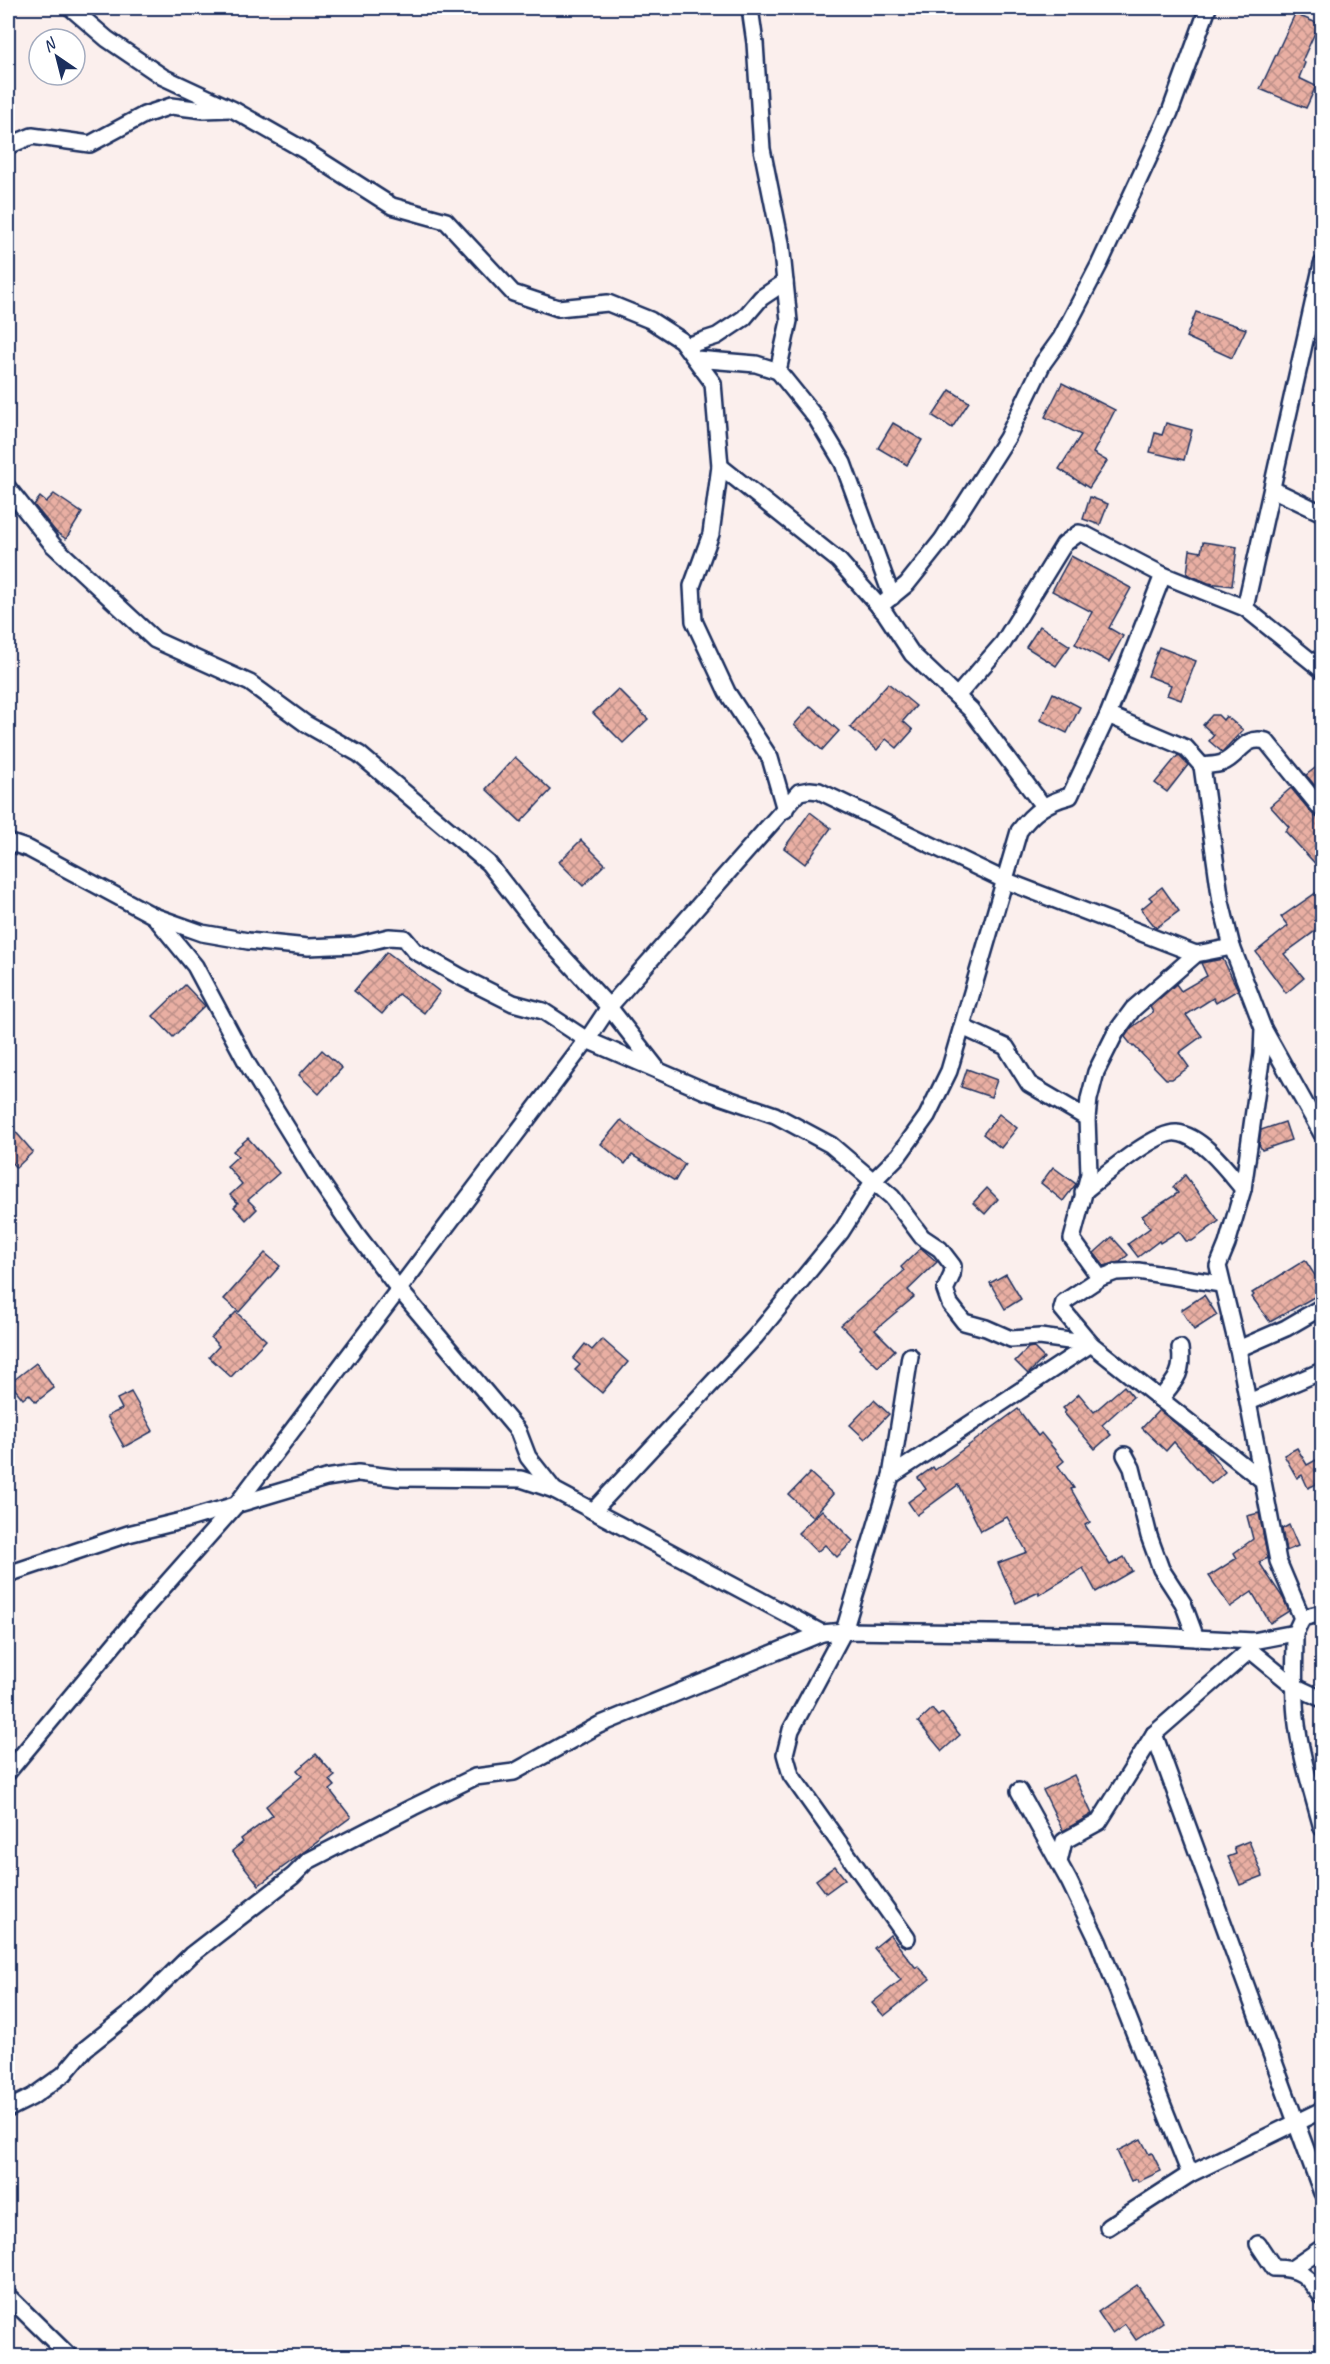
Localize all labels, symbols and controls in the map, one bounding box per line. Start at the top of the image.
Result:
north arrow [27,27,87,87]
text: N [39,33,61,57]

